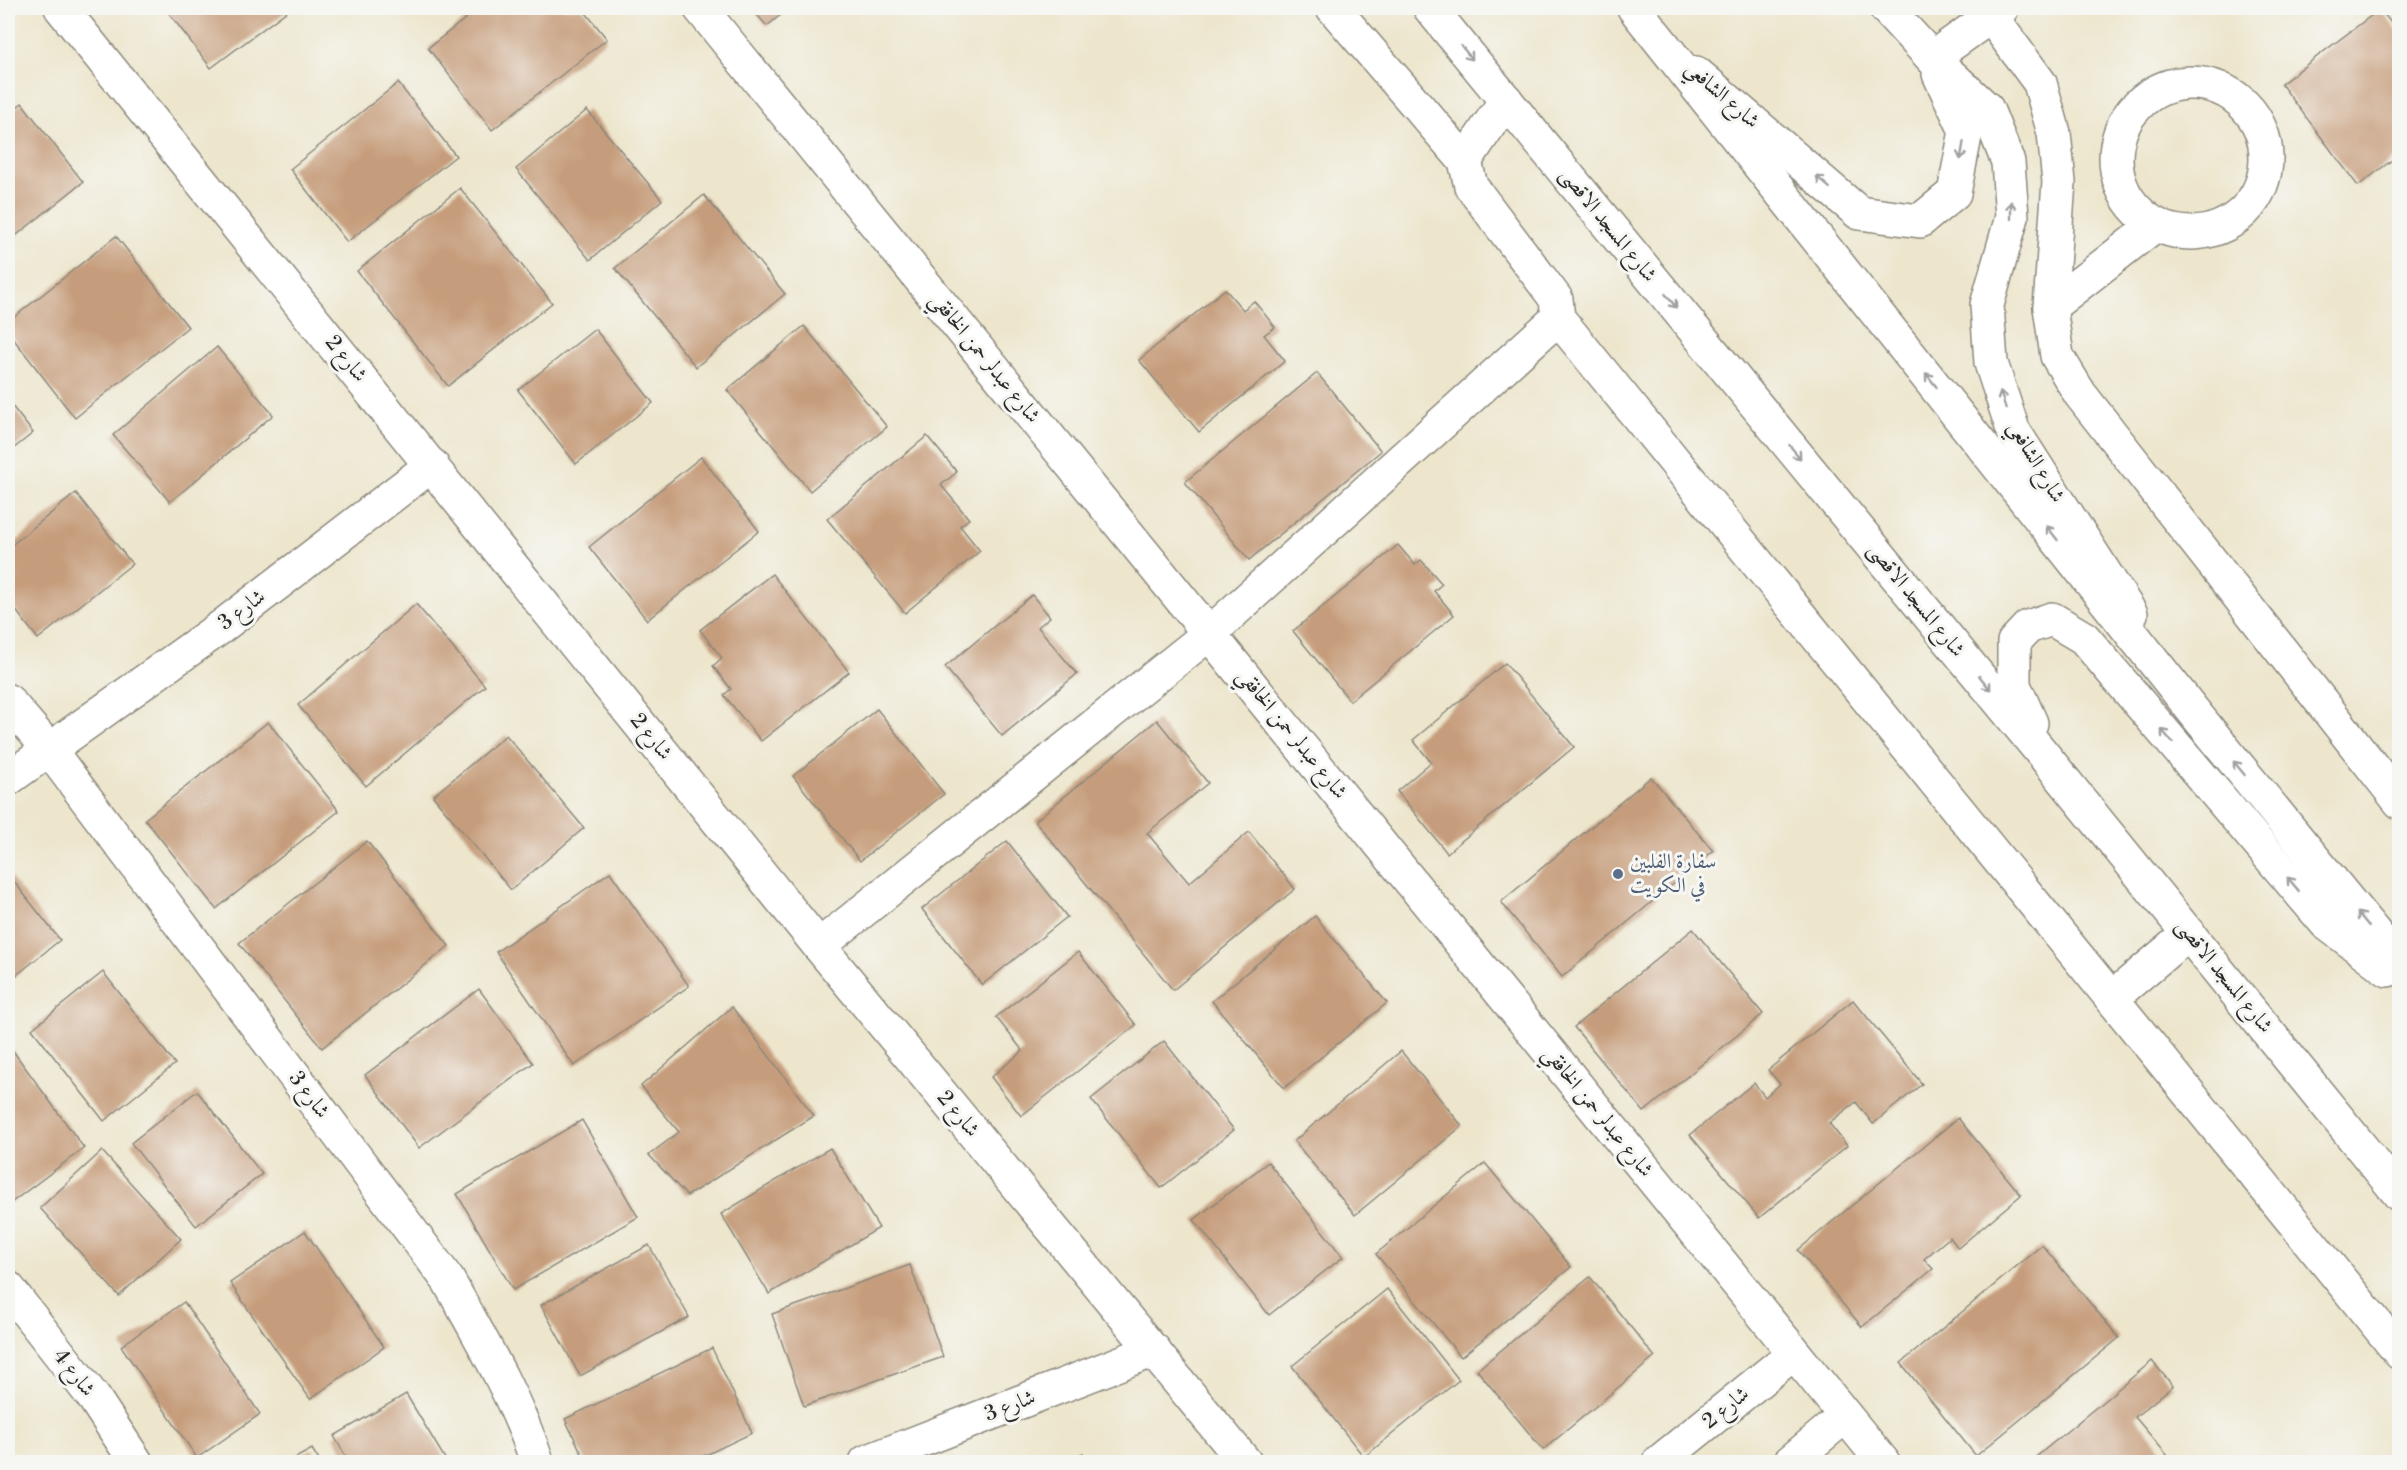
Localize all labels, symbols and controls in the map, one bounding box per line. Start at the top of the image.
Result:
one-way arrow [1460,45,1474,60]
street label: شارع الشافعي [1676,56,1765,138]
one-way arrow [1956,141,1967,160]
street label: شارع المسجد الاقصى [1551,162,1662,290]
one-way arrow [1816,175,1831,189]
one-way arrow [2005,201,2017,221]
street label: شارع عبدلر حمن الخافقي [920,287,1046,433]
one-way arrow [1664,293,1677,309]
street label: شارع 2 [316,330,373,390]
one-way arrow [1925,373,1938,389]
one-way arrow [1997,391,2008,410]
street label: شارع الشافعي [1997,417,2070,510]
one-way arrow [1788,444,1801,460]
one-way arrow [2046,525,2059,541]
street label: شارع المسجد الاقصى [1859,537,1970,665]
street label: شارع 3 [213,584,273,639]
street label: شارع عبدلر حمن الخافقي [1227,663,1353,809]
one-way arrow [1978,675,1991,691]
street label: شارع 2 [621,708,678,768]
one-way arrow [2160,729,2174,744]
one-way arrow [2233,760,2246,776]
place label: سفارة الفلبين في الكويت [1630,849,1717,902]
marker: سفارة الفلبين في الكويت [1611,867,1625,881]
one-way arrow [2286,877,2300,892]
one-way arrow [2356,911,2369,927]
street label: شارع المسجد الاقصى [2167,913,2278,1041]
street label: شارع عبدلر حمن الخافقي [1533,1041,1659,1187]
street label: شارع 3 [280,1066,335,1126]
street label: شارع 2 [928,1085,985,1145]
street label: شارع 4 [44,1344,101,1404]
street label: شارع 2 [1697,1381,1757,1438]
street label: شارع 3 [981,1384,1041,1431]

